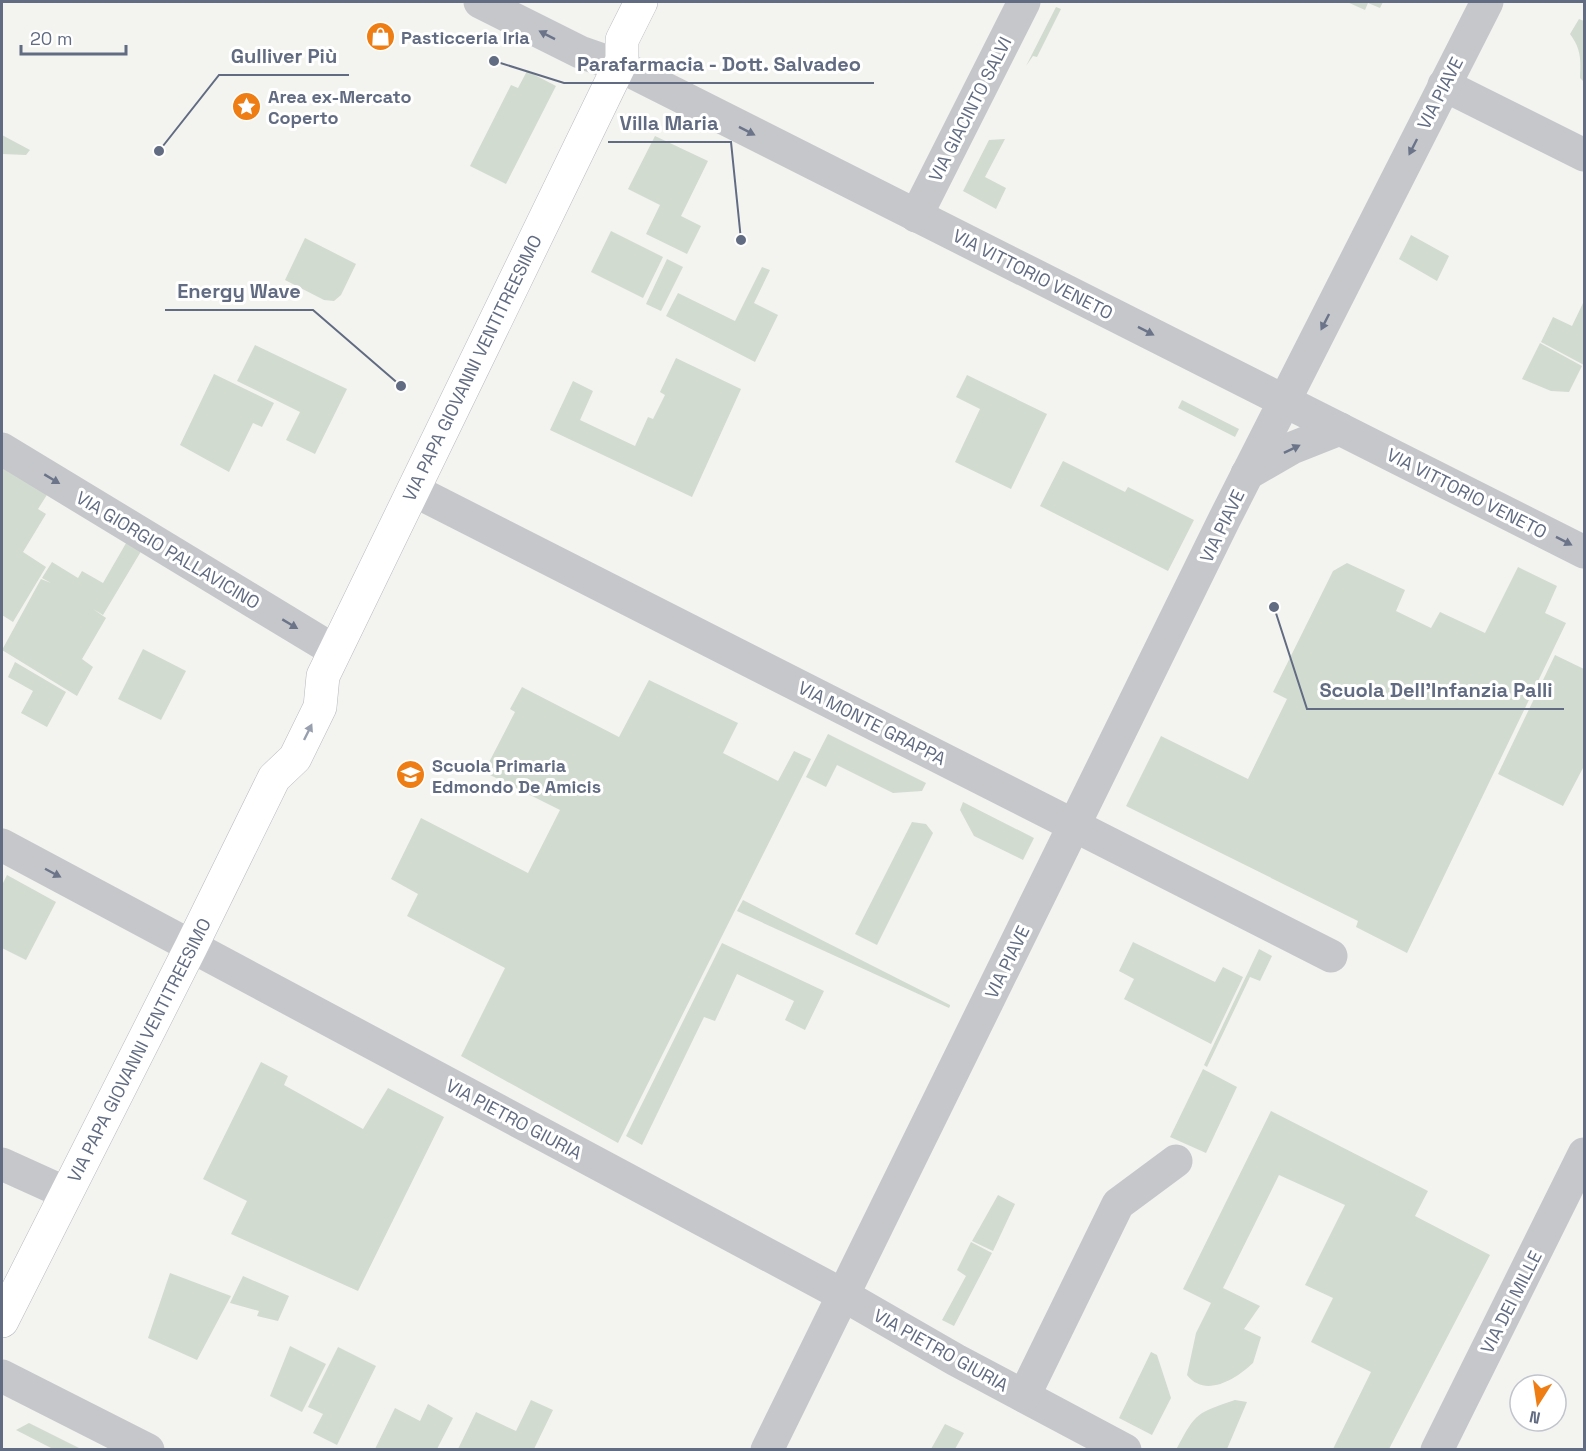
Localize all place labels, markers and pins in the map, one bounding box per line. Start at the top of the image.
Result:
shop icon: Pasticceria Iria [364,21,396,53]
place label: Pasticceria Iria [401,26,530,49]
callout: Gulliver Più [219,37,349,75]
callout: Parafarmacia - Dott. Salvadeo [564,45,874,83]
place label: Area ex-Mercato Coperto [268,85,411,129]
place icon: Area ex-Mercato Coperto [231,90,263,122]
callout: Villa Maria [608,104,731,142]
callout: Energy Wave [165,272,313,310]
callout: Scuola Dell'Infanzia Palli [1307,671,1564,709]
place label: Scuola Primaria Edmondo De Amicis [432,754,601,798]
school or university icon: Scuola Primaria Edmondo De Amicis [395,759,427,791]

